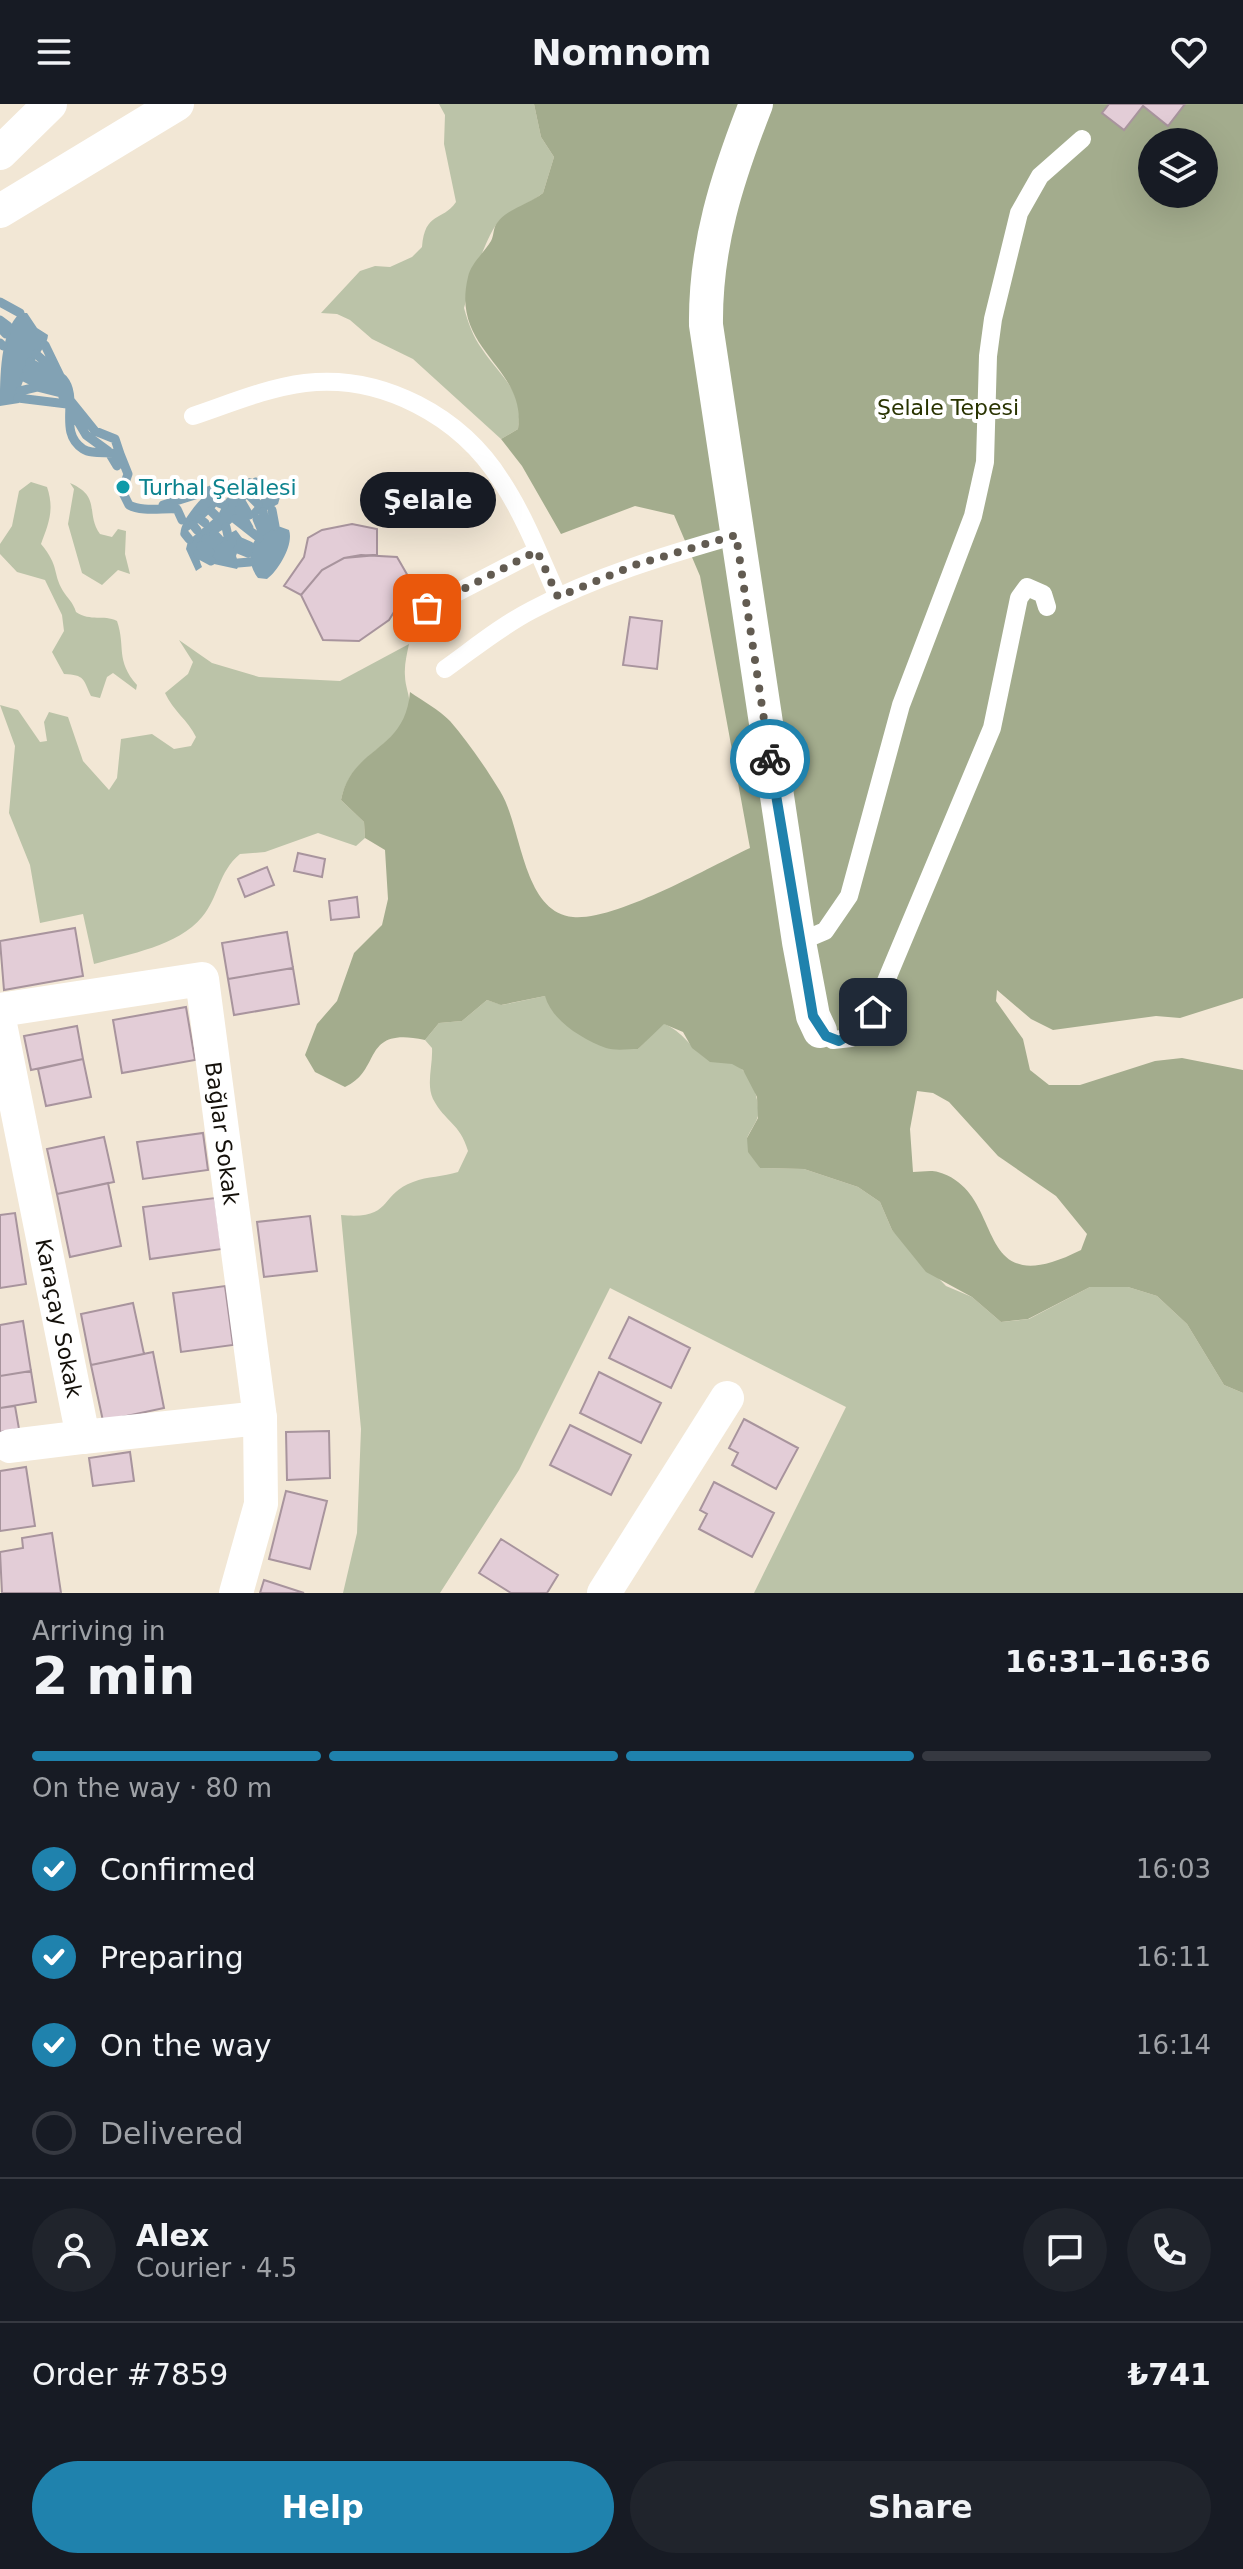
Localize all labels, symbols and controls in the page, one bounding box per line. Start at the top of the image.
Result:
icon: menu [32,30,76,74]
icon: heart [1167,30,1211,74]
text: Nomnom [531,32,712,73]
map controls [1138,128,1218,208]
button: layers [1138,128,1218,208]
park label: Şelale Tepesi [877,395,1019,420]
callout: Şelale [359,472,495,528]
place label: Turhal Şelalesi [138,475,297,500]
marker: Turhal Şelalesi [114,478,132,496]
text: Şelale [383,485,473,515]
pin [393,574,461,642]
icon: bag [405,586,449,630]
courier [730,719,810,799]
icon: bike [748,737,792,781]
pin [839,978,907,1046]
icon: home [851,990,895,1034]
street label: Bağlar Sokak [201,1060,244,1207]
street label: Karaçay Sokak [31,1236,87,1400]
text: Arriving in [32,1616,166,1646]
text: 16:31–16:36 [1005,1644,1211,1679]
text: 2 min [32,1646,195,1706]
text: On the way · 80 m [32,1773,272,1803]
icon: check [32,1847,76,1891]
text: Confirmed [100,1852,256,1887]
text: 16:03 [1136,1854,1211,1884]
icon: check [32,1935,76,1979]
text: Preparing [100,1940,244,1975]
text: 16:11 [1136,1942,1211,1972]
icon: check [32,2023,76,2067]
text: On the way [100,2028,272,2063]
text: 16:14 [1136,2030,1211,2060]
text: Delivered [100,2116,244,2151]
button: person [32,2208,116,2292]
button: chat [1023,2208,1107,2292]
button: phone [1127,2208,1211,2292]
text: Alex [136,2218,209,2253]
text: Courier · 4.5 [136,2253,297,2283]
text: Order #7859 [32,2357,228,2392]
text: ₺741 [1128,2357,1211,2392]
button: Help [32,2461,614,2553]
button: Share [630,2461,1211,2553]

